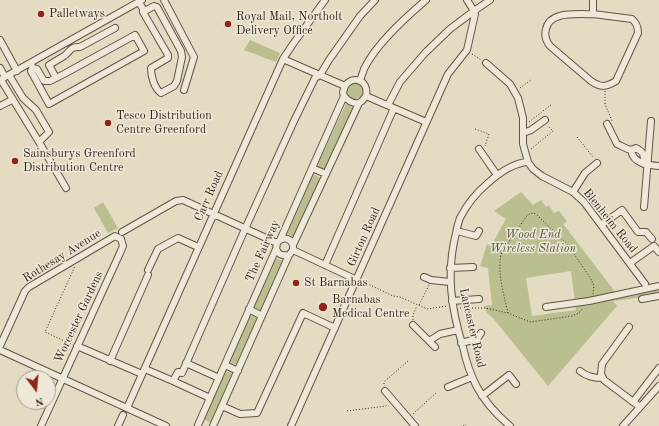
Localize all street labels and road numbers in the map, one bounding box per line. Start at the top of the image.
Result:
street label: Carr Road [191,168,227,224]
street label: Blenheim Road [580,186,640,256]
street label: Girton Road [345,205,383,269]
street label: The Fairway [243,218,283,284]
street label: Rothesay Avenue [20,226,104,286]
street label: Worcester Gardens [51,269,107,365]
street label: Lancaster Road [456,287,488,369]

